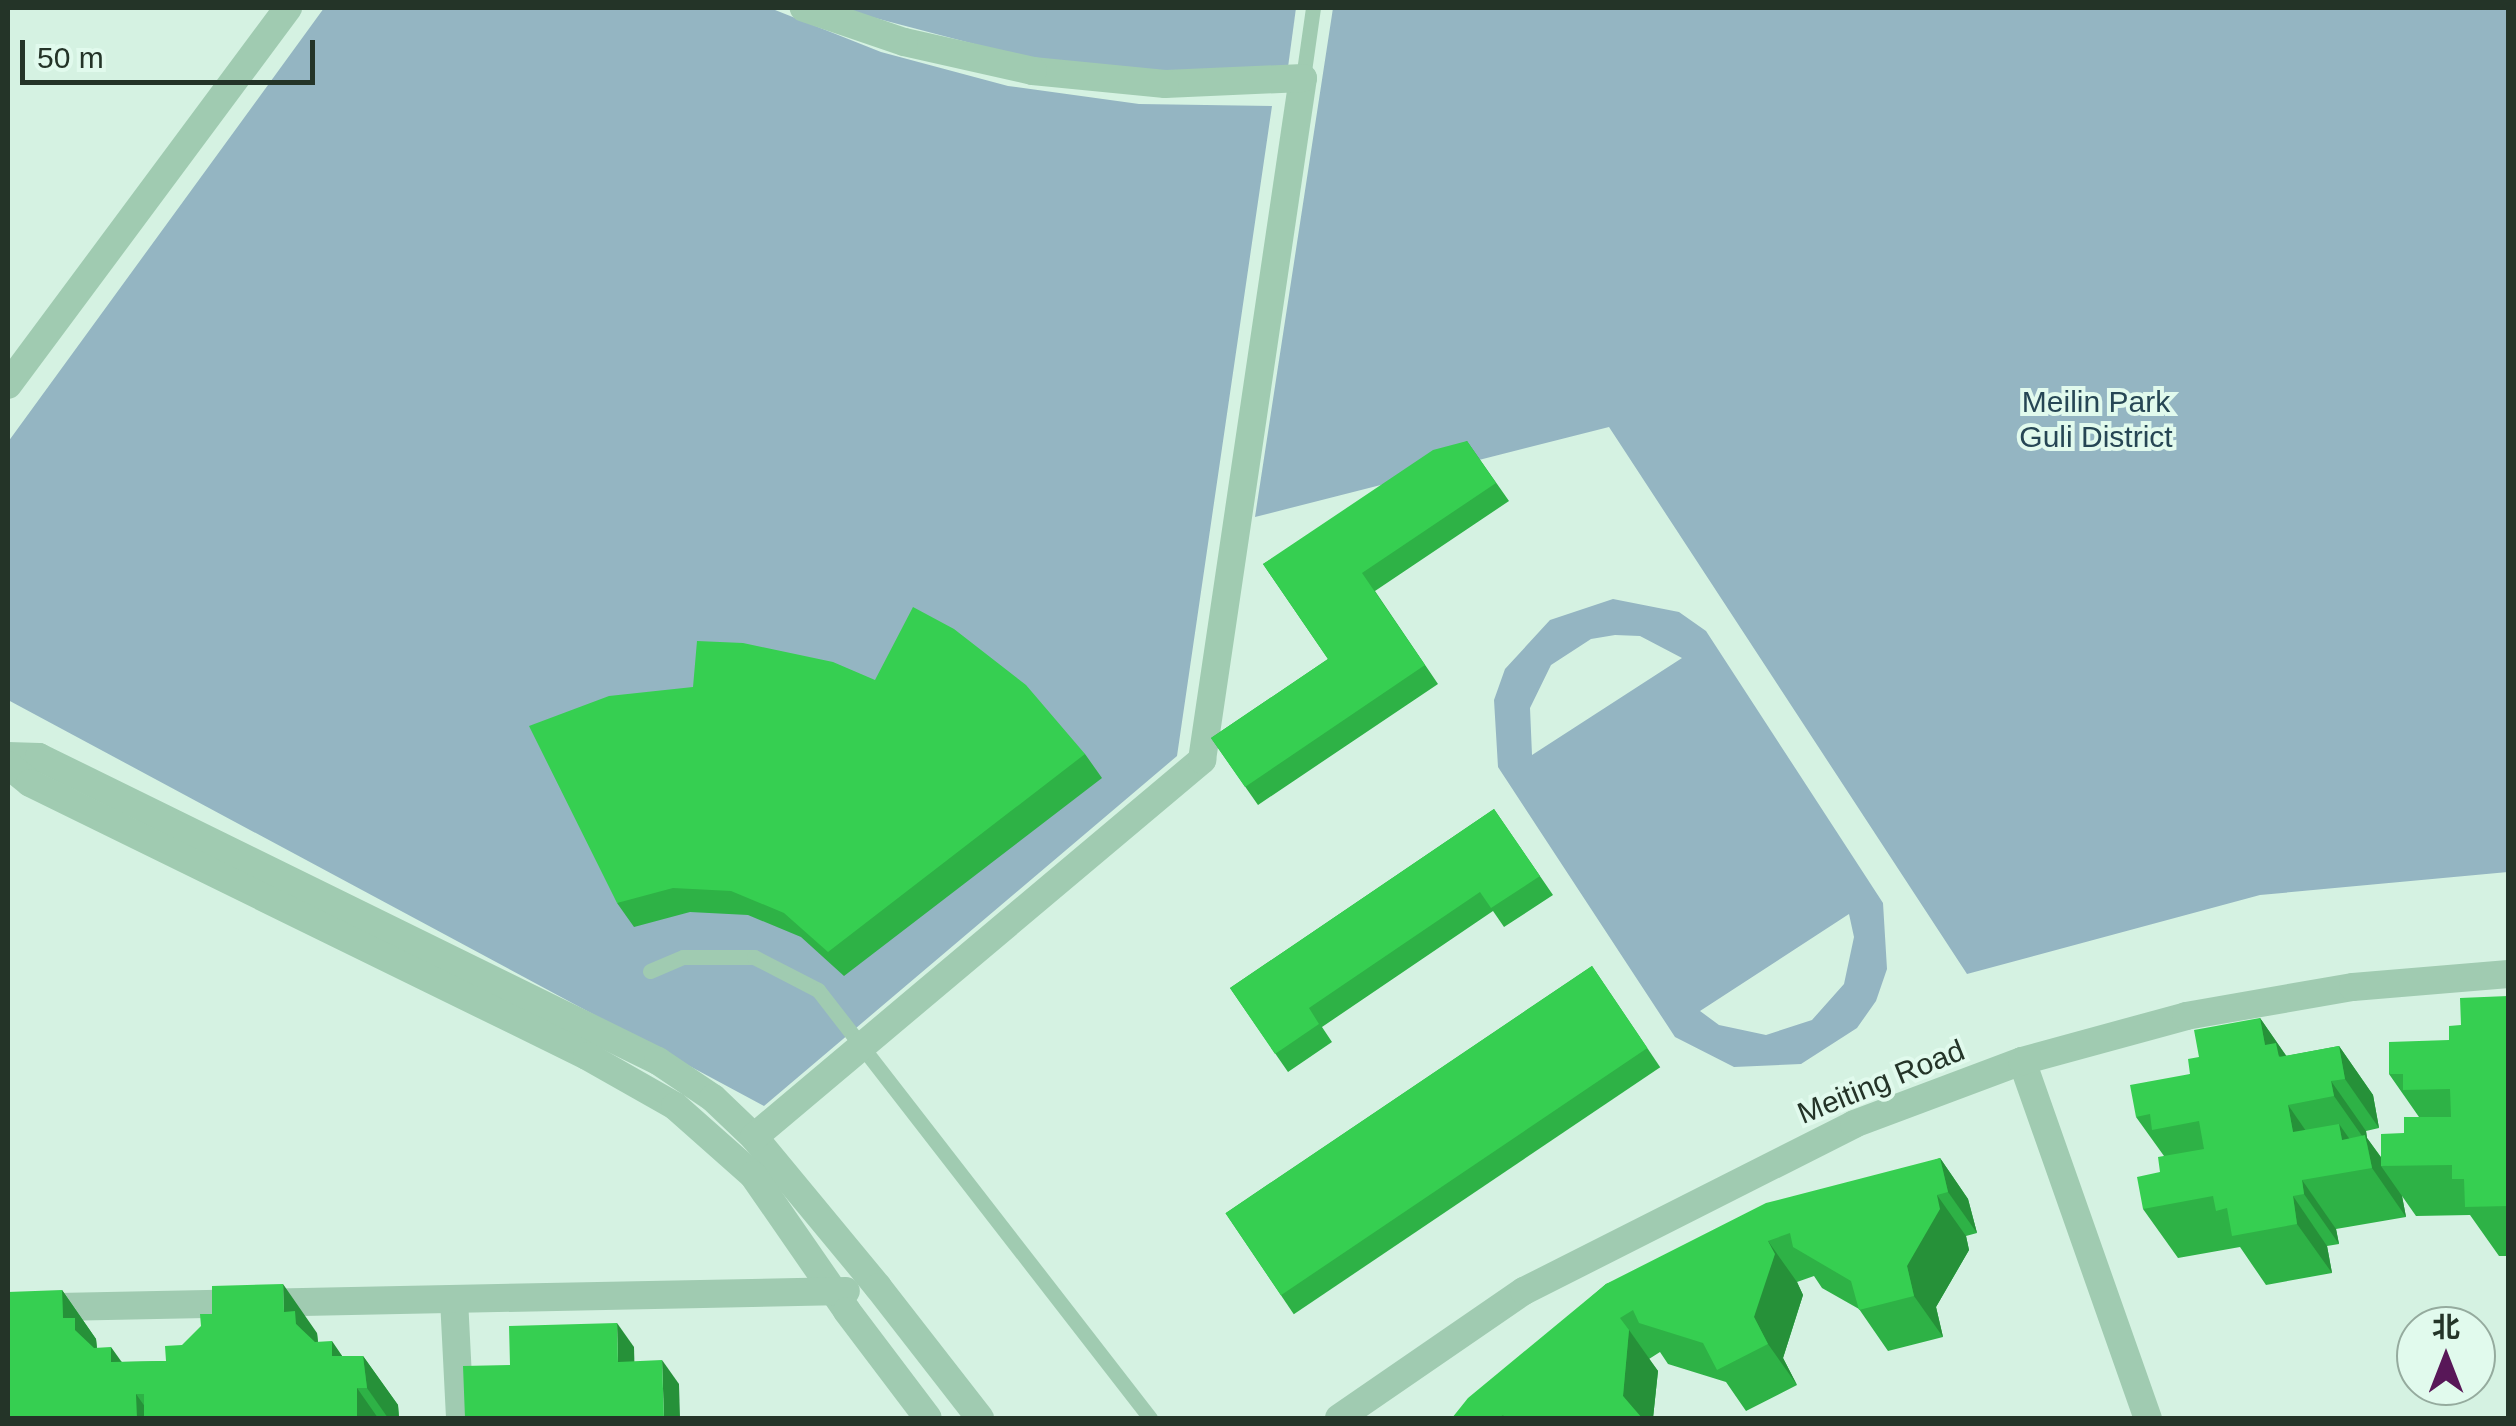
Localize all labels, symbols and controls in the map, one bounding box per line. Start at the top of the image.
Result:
scale bar [25,20,320,82]
text: 50 m [37,41,104,74]
park label: Meilin Park Guli District [2019,384,2173,454]
street label: Meiting Road [1792,1032,1970,1132]
north arrow [2396,1306,2496,1406]
text: 北 [2432,1312,2460,1343]

